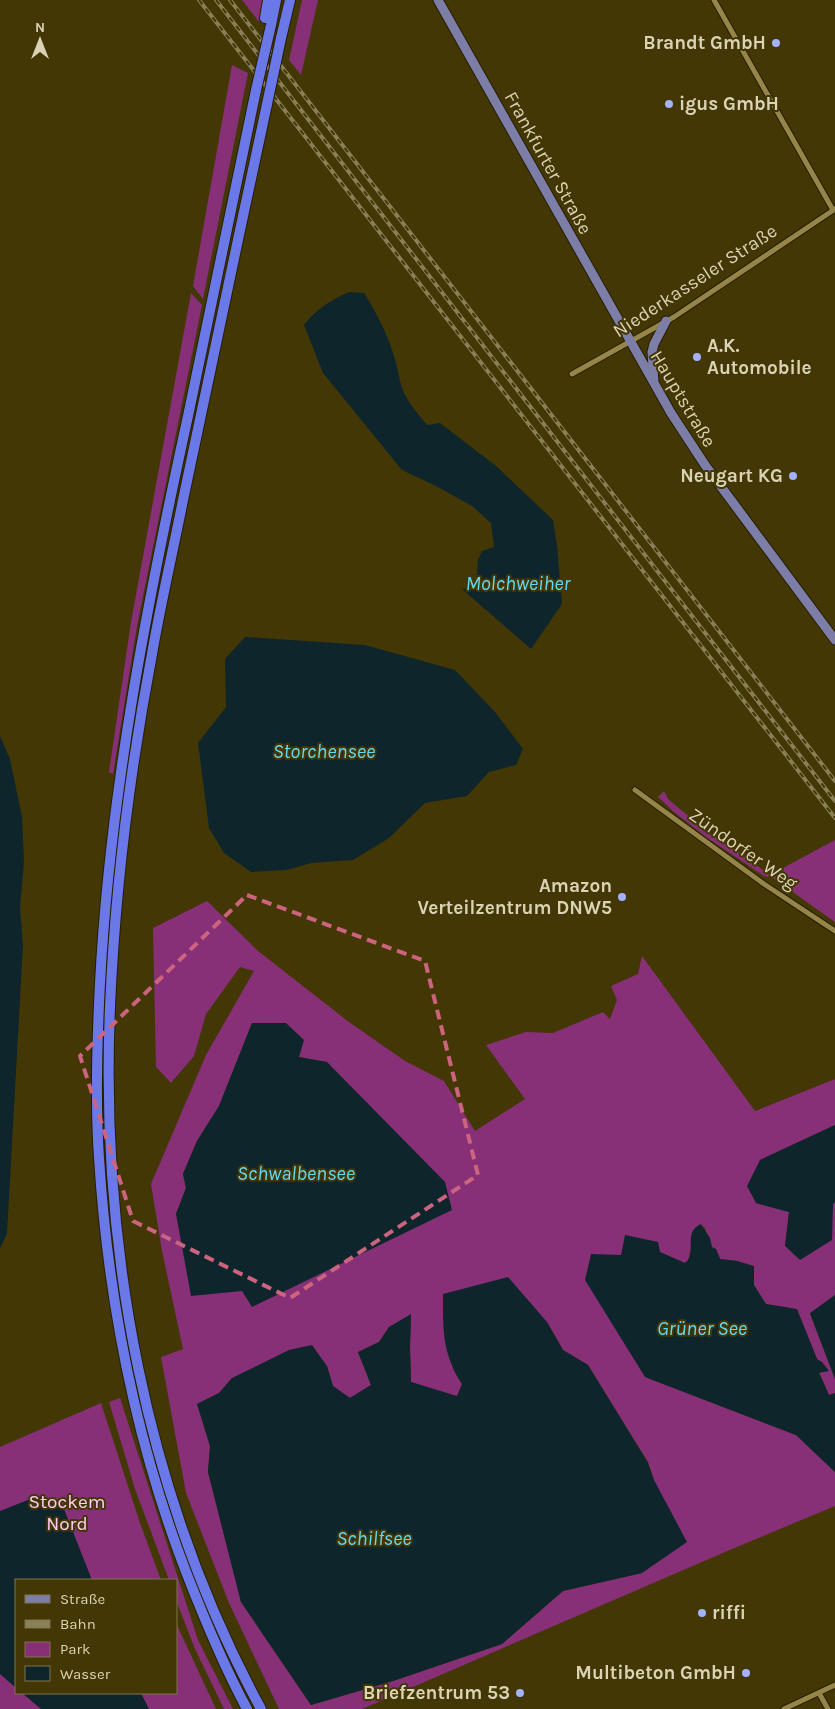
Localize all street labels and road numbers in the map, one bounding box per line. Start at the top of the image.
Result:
street label: Frankfurter Straße [500,88,596,238]
street label: Niederkasseler Straße [609,220,781,342]
street label: Hauptstraße [646,347,720,451]
street label: Zündorfer Weg [685,804,802,895]

